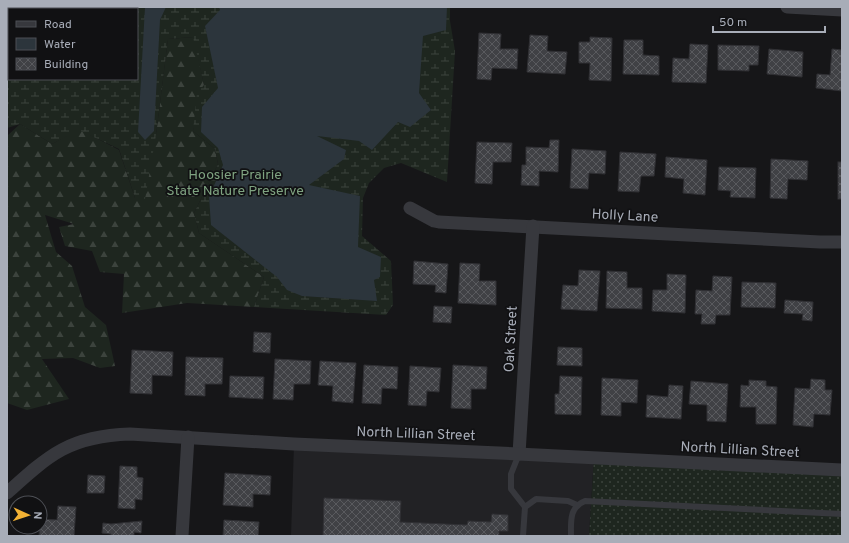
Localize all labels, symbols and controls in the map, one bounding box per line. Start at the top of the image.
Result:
legend [8,8,138,80]
scale bar [713,8,825,34]
text: 50 m [719,15,747,31]
text: Road [44,17,72,33]
text: Water [44,37,76,53]
text: Building [44,57,88,73]
park label: Hoosier Prairie State Nature Preserve [166,167,304,200]
street label: Holly Lane [591,206,659,227]
street label: Oak Street [501,305,522,373]
street label: North Lillian Street [356,424,476,445]
street label: North Lillian Street [680,439,800,462]
north arrow [8,495,48,535]
text: N [30,511,44,520]

